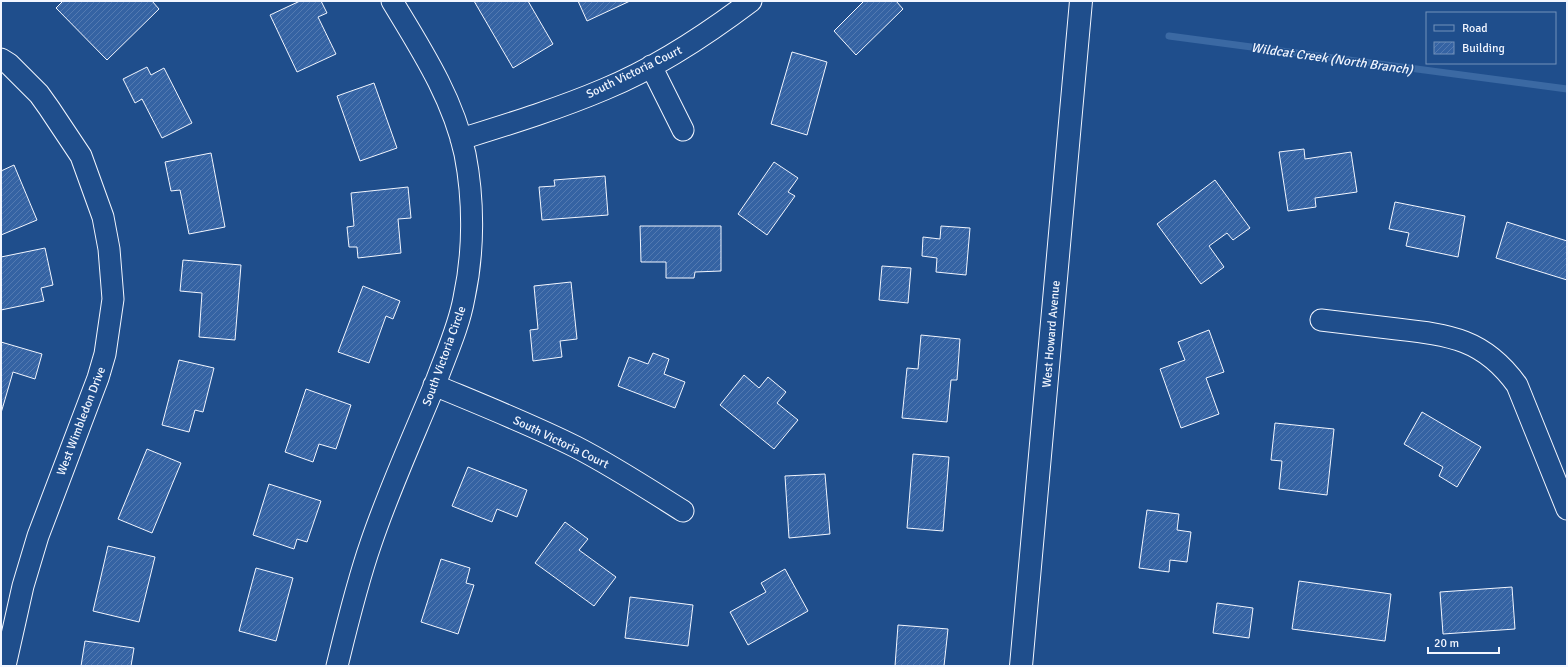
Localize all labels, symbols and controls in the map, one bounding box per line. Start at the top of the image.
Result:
legend [1426,12,1556,64]
text: Road [1462,21,1488,36]
water label: Wildcat Creek (North Branch) [1250,40,1414,78]
text: Building [1462,41,1505,56]
street label: South Victoria Court [584,43,684,102]
street label: West Howard Avenue [1039,280,1064,388]
street label: South Victoria Circle [419,304,470,408]
street label: West Wimbledon Drive [54,365,109,478]
street label: South Victoria Court [511,413,611,472]
scale bar [1428,629,1499,655]
text: 20 m [1434,636,1459,651]

